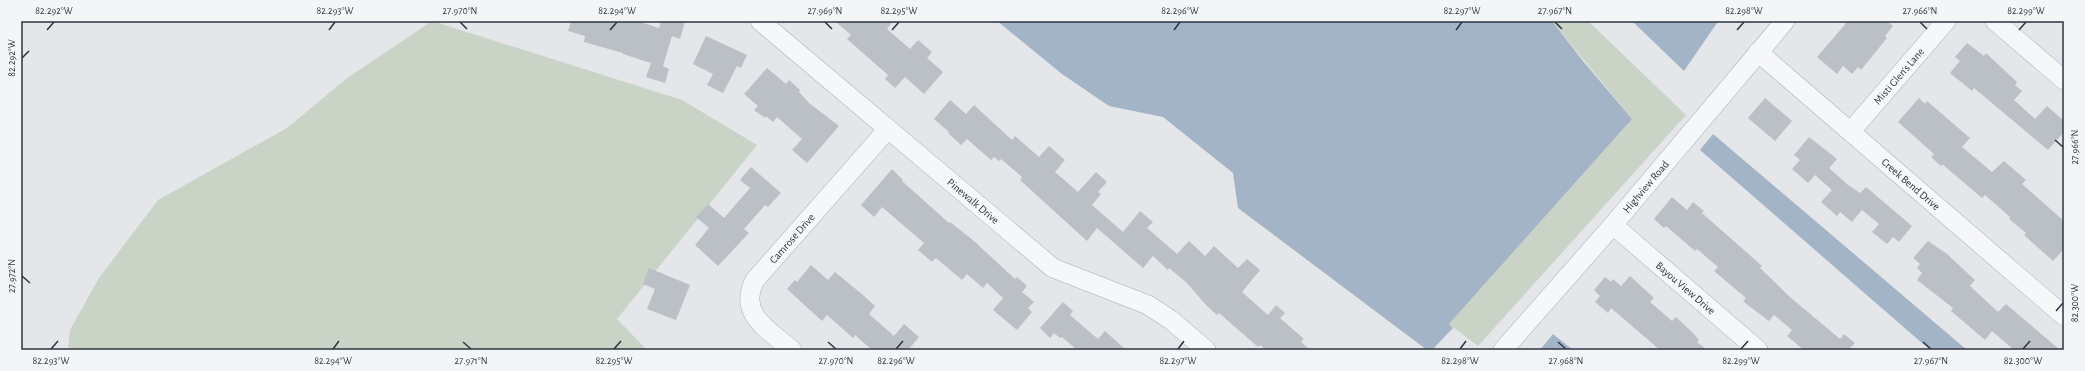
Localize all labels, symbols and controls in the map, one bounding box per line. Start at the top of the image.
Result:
text: 82.292°W [35,6,73,16]
text: 82.293°W [317,6,354,16]
text: 27.970°N [443,6,477,16]
text: 82.294°W [598,6,636,16]
text: 27.969°N [808,6,842,16]
text: 82.295°W [880,6,918,16]
text: 82.296°W [1161,6,1199,16]
text: 82.297°W [1444,6,1481,16]
text: 27.967°N [1538,6,1572,16]
text: 82.298°W [1725,6,1763,16]
text: 27.966°N [1903,6,1937,16]
text: 82.299°W [2007,6,2045,16]
text: 82.292°W [7,39,17,77]
street label: Misti Glen's Lane [1871,45,1926,106]
text: 27.966°N [2070,130,2080,164]
street label: Creek Bend Drive [1880,156,1942,212]
street label: Highview Road [1621,158,1671,215]
street label: Pinewalk Drive [945,176,1001,226]
street label: Camrose Drive [767,211,817,265]
text: 27.972°N [7,259,17,293]
street label: Bayou View Drive [1654,259,1717,316]
text: 82.300°W [2070,284,2080,322]
text: 82.293°W [33,356,70,366]
text: 82.294°W [314,356,352,366]
text: 27.971°N [454,356,488,366]
text: 82.295°W [595,356,633,366]
text: 27.970°N [819,356,853,366]
text: 82.296°W [877,356,915,366]
text: 82.297°W [1160,356,1197,366]
text: 82.298°W [1441,356,1479,366]
text: 27.968°N [1549,356,1583,366]
text: 82.299°W [1722,356,1760,366]
text: 27.967°N [1914,356,1948,366]
text: 82.300°W [2004,356,2042,366]

